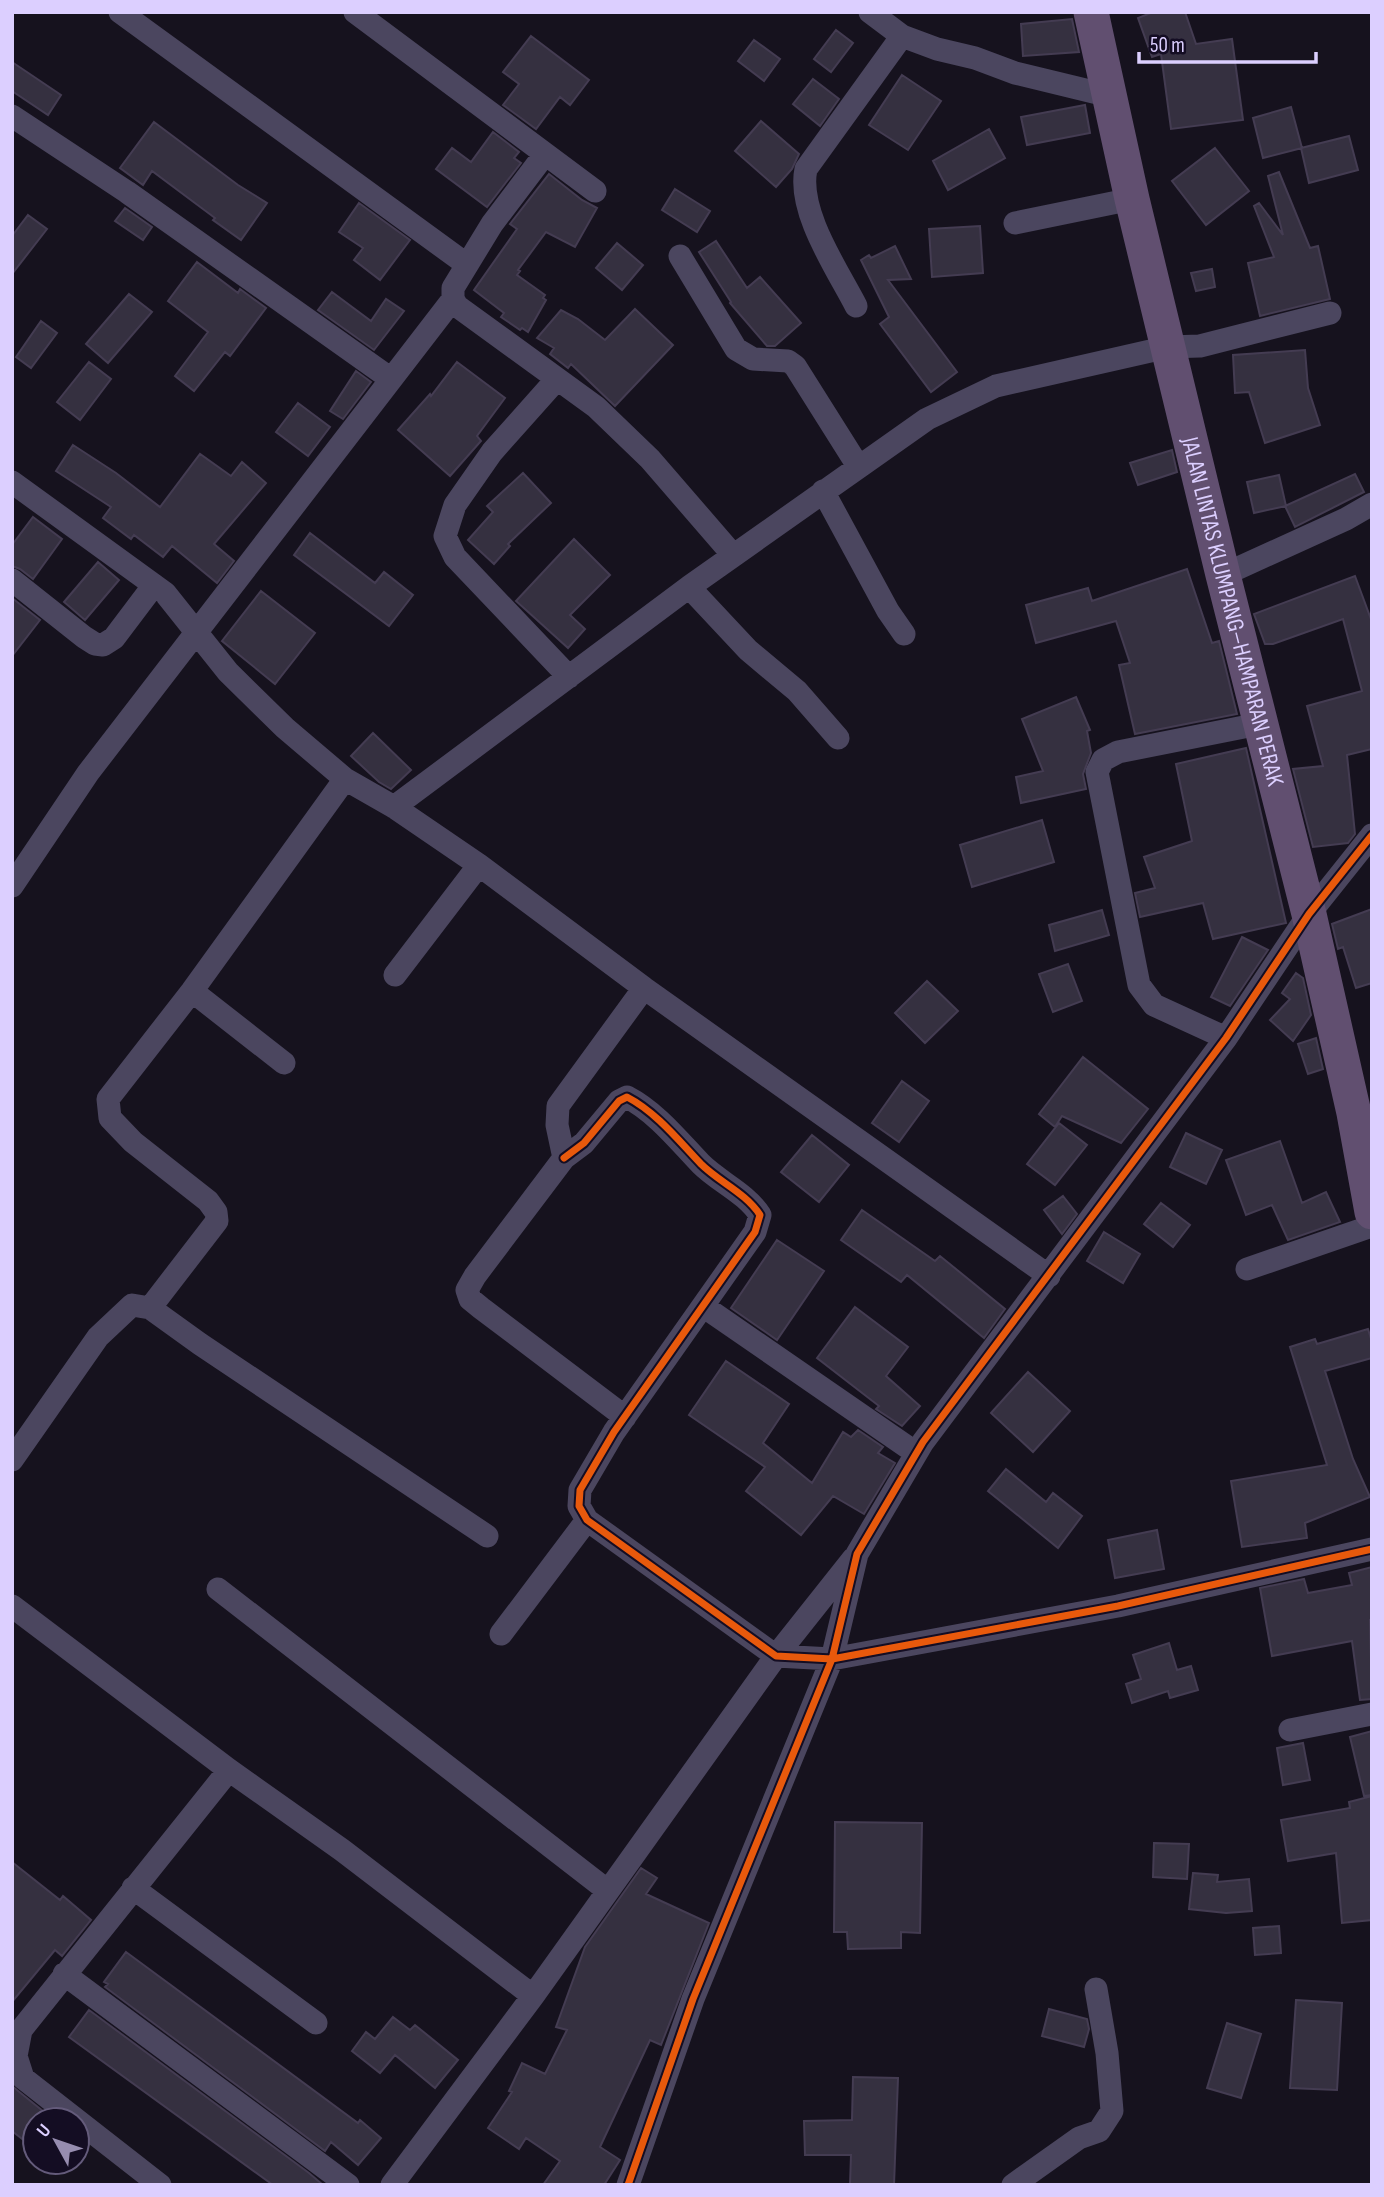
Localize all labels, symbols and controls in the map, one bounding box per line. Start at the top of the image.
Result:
scale bar [1139,21,1316,65]
text: 50 m [1150,33,1185,58]
street label: JALAN LINTAS KLUMPANG–HAMPARAN PERAK [1175,433,1290,789]
north arrow [21,2106,91,2176]
text: U [32,2120,56,2142]

